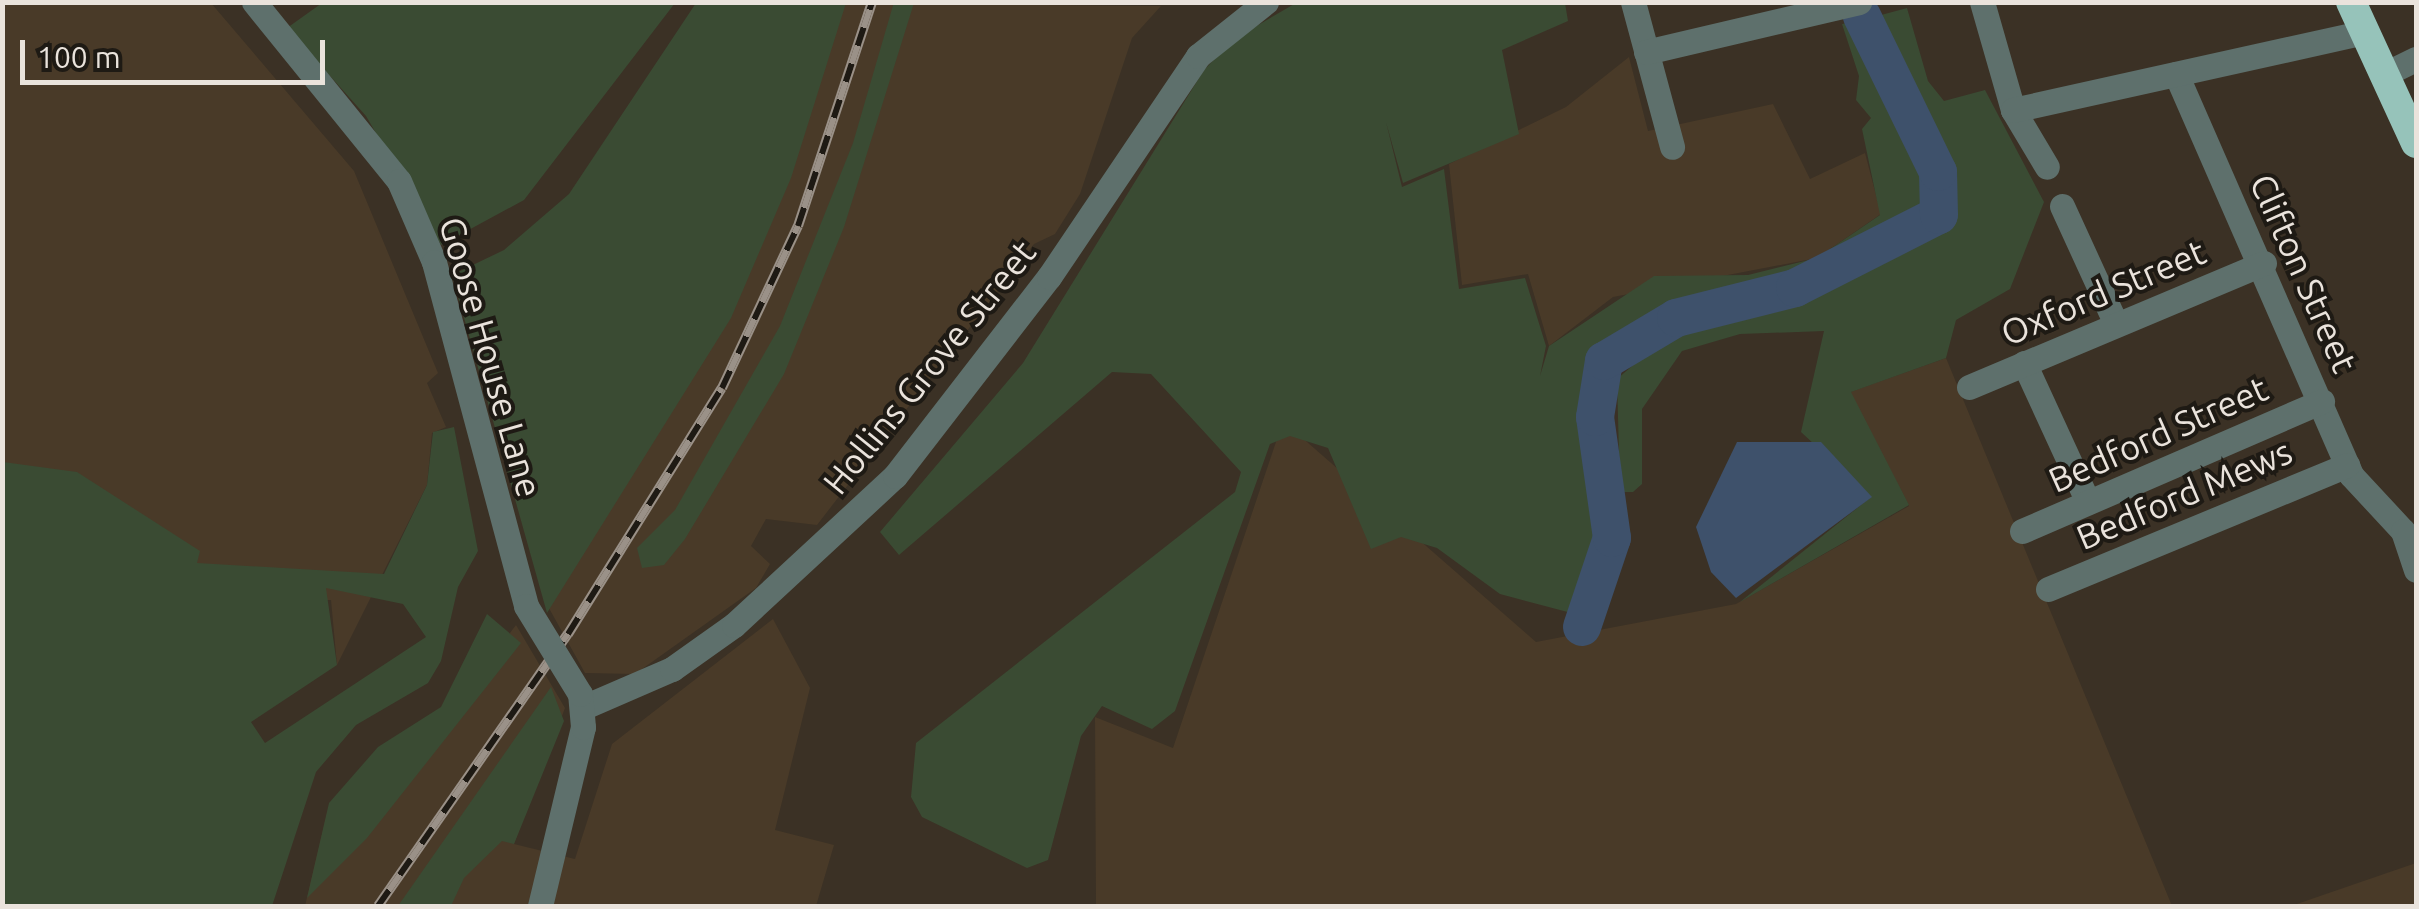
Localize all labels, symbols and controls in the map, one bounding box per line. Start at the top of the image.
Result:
scale bar [25,20,330,82]
text: 100 m [37,40,121,74]
street label: Clifton Street [2242,167,2366,379]
street label: Goose House Lane [431,212,551,502]
street label: Oxford Street [1994,230,2212,354]
street label: Hollins Grove Street [814,232,1044,502]
street label: Bedford Street [2042,367,2274,501]
street label: Bedford Mews [2070,430,2298,558]

